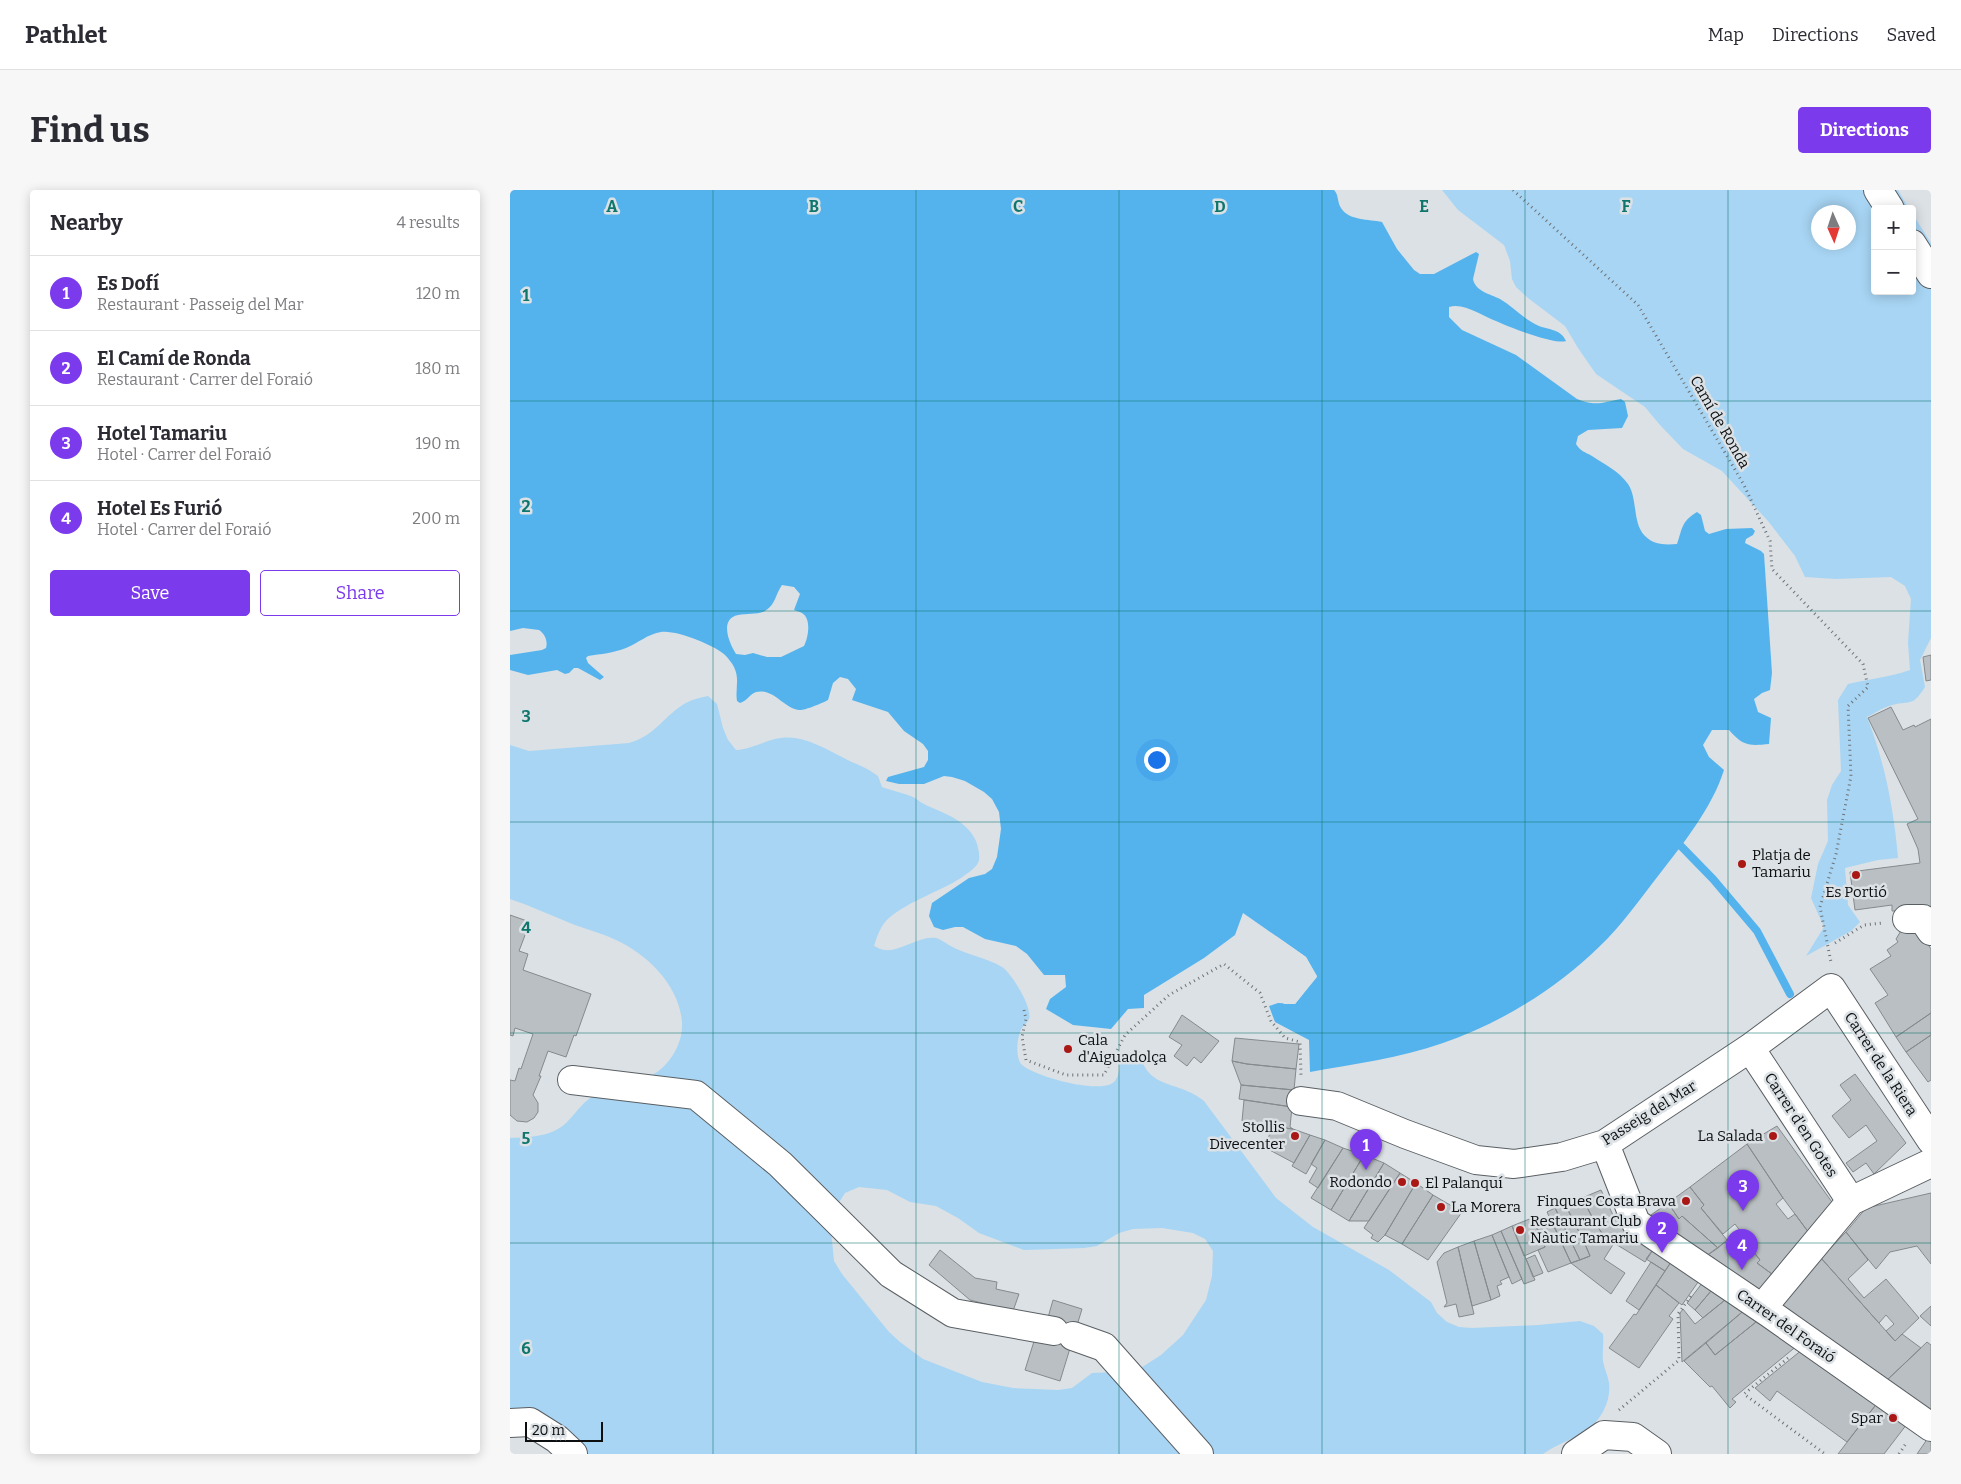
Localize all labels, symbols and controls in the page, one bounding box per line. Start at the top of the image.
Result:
text: Pathlet [25,21,107,49]
text: Map [1708,24,1744,46]
text: Directions [1772,24,1859,46]
text: Saved [1887,24,1936,46]
button: Directions [1798,107,1931,153]
text: Find us [30,109,150,151]
text: A [606,197,618,216]
text: B [809,197,819,216]
text: C [1013,197,1023,216]
text: D [1214,197,1226,216]
text: E [1419,197,1429,216]
text: F [1622,197,1631,216]
north arrow [1811,205,1856,250]
map controls [1871,205,1916,295]
button: + [1871,205,1916,250]
text: Nearby [50,210,123,236]
text: 4 results [397,213,460,232]
button: − [1871,250,1916,295]
text: Es Dofí [97,272,159,295]
text: 1 [63,284,69,303]
text: 120 m [416,284,460,303]
text: 1 [523,286,530,305]
text: Restaurant · Passeig del Mar [97,295,304,314]
text: El Camí de Ronda [97,347,251,370]
text: 2 [61,359,71,378]
text: 180 m [415,359,460,378]
text: Restaurant · Carrer del Foraió [97,370,313,389]
street label: Camí de Ronda [1686,372,1754,472]
text: Hotel Tamariu [97,422,227,445]
text: 3 [61,434,71,453]
text: 190 m [415,434,460,453]
text: Hotel · Carrer del Foraió [97,445,272,464]
text: Hotel Es Furió [97,497,222,520]
text: 2 [521,497,531,516]
text: 4 [61,509,71,528]
text: 200 m [412,509,460,528]
text: Hotel · Carrer del Foraió [97,520,272,539]
button: Save [50,570,250,616]
button: Share [260,570,460,616]
text: 3 [521,707,531,726]
your location [1144,747,1170,773]
place label: Platja de Tamariu [1752,846,1811,881]
marker: Platja de Tamariu [1736,858,1748,870]
marker: Es Portió [1850,869,1862,881]
place label: Es Portió [1825,883,1887,901]
text: 4 [521,918,531,937]
street label: Carrer de la Riera [1841,1009,1921,1119]
place label: Cala d'Aiguadolça [1078,1031,1167,1066]
marker: Cala d'Aiguadolça [1062,1043,1074,1055]
street label: Carrer d'en Gotes [1761,1069,1841,1181]
street label: Passeig del Mar [1599,1077,1700,1149]
place label: Stollis Divecenter [1209,1118,1285,1153]
place label: La Salada [1698,1127,1763,1145]
text: 5 [522,1129,531,1148]
pin: 1 [1350,1129,1382,1170]
marker: Stollis Divecenter [1289,1130,1301,1142]
marker: La Salada [1767,1130,1779,1142]
pin: 3 [1727,1170,1759,1211]
place label: Rodondo [1329,1173,1392,1191]
place label: El Palanquí [1425,1174,1503,1192]
marker: Rodondo [1396,1176,1408,1188]
marker: El Palanquí [1409,1177,1421,1189]
place label: Finques Costa Brava [1537,1192,1676,1210]
marker: Finques Costa Brava [1680,1195,1692,1207]
place label: La Morera [1451,1198,1521,1216]
marker: La Morera [1435,1201,1447,1213]
place label: Restaurant Club Nàutic Tamariu [1530,1212,1642,1247]
pin: 2 [1646,1212,1678,1253]
marker: Restaurant Club Nàutic Tamariu [1514,1224,1526,1236]
pin: 4 [1726,1229,1758,1270]
street label: Carrer del Foraió [1733,1285,1839,1367]
text: 6 [521,1339,531,1358]
place label: Spar [1851,1409,1883,1427]
marker: Spar [1887,1412,1899,1424]
scale bar [525,1419,602,1442]
text: 20 m [532,1422,565,1439]

